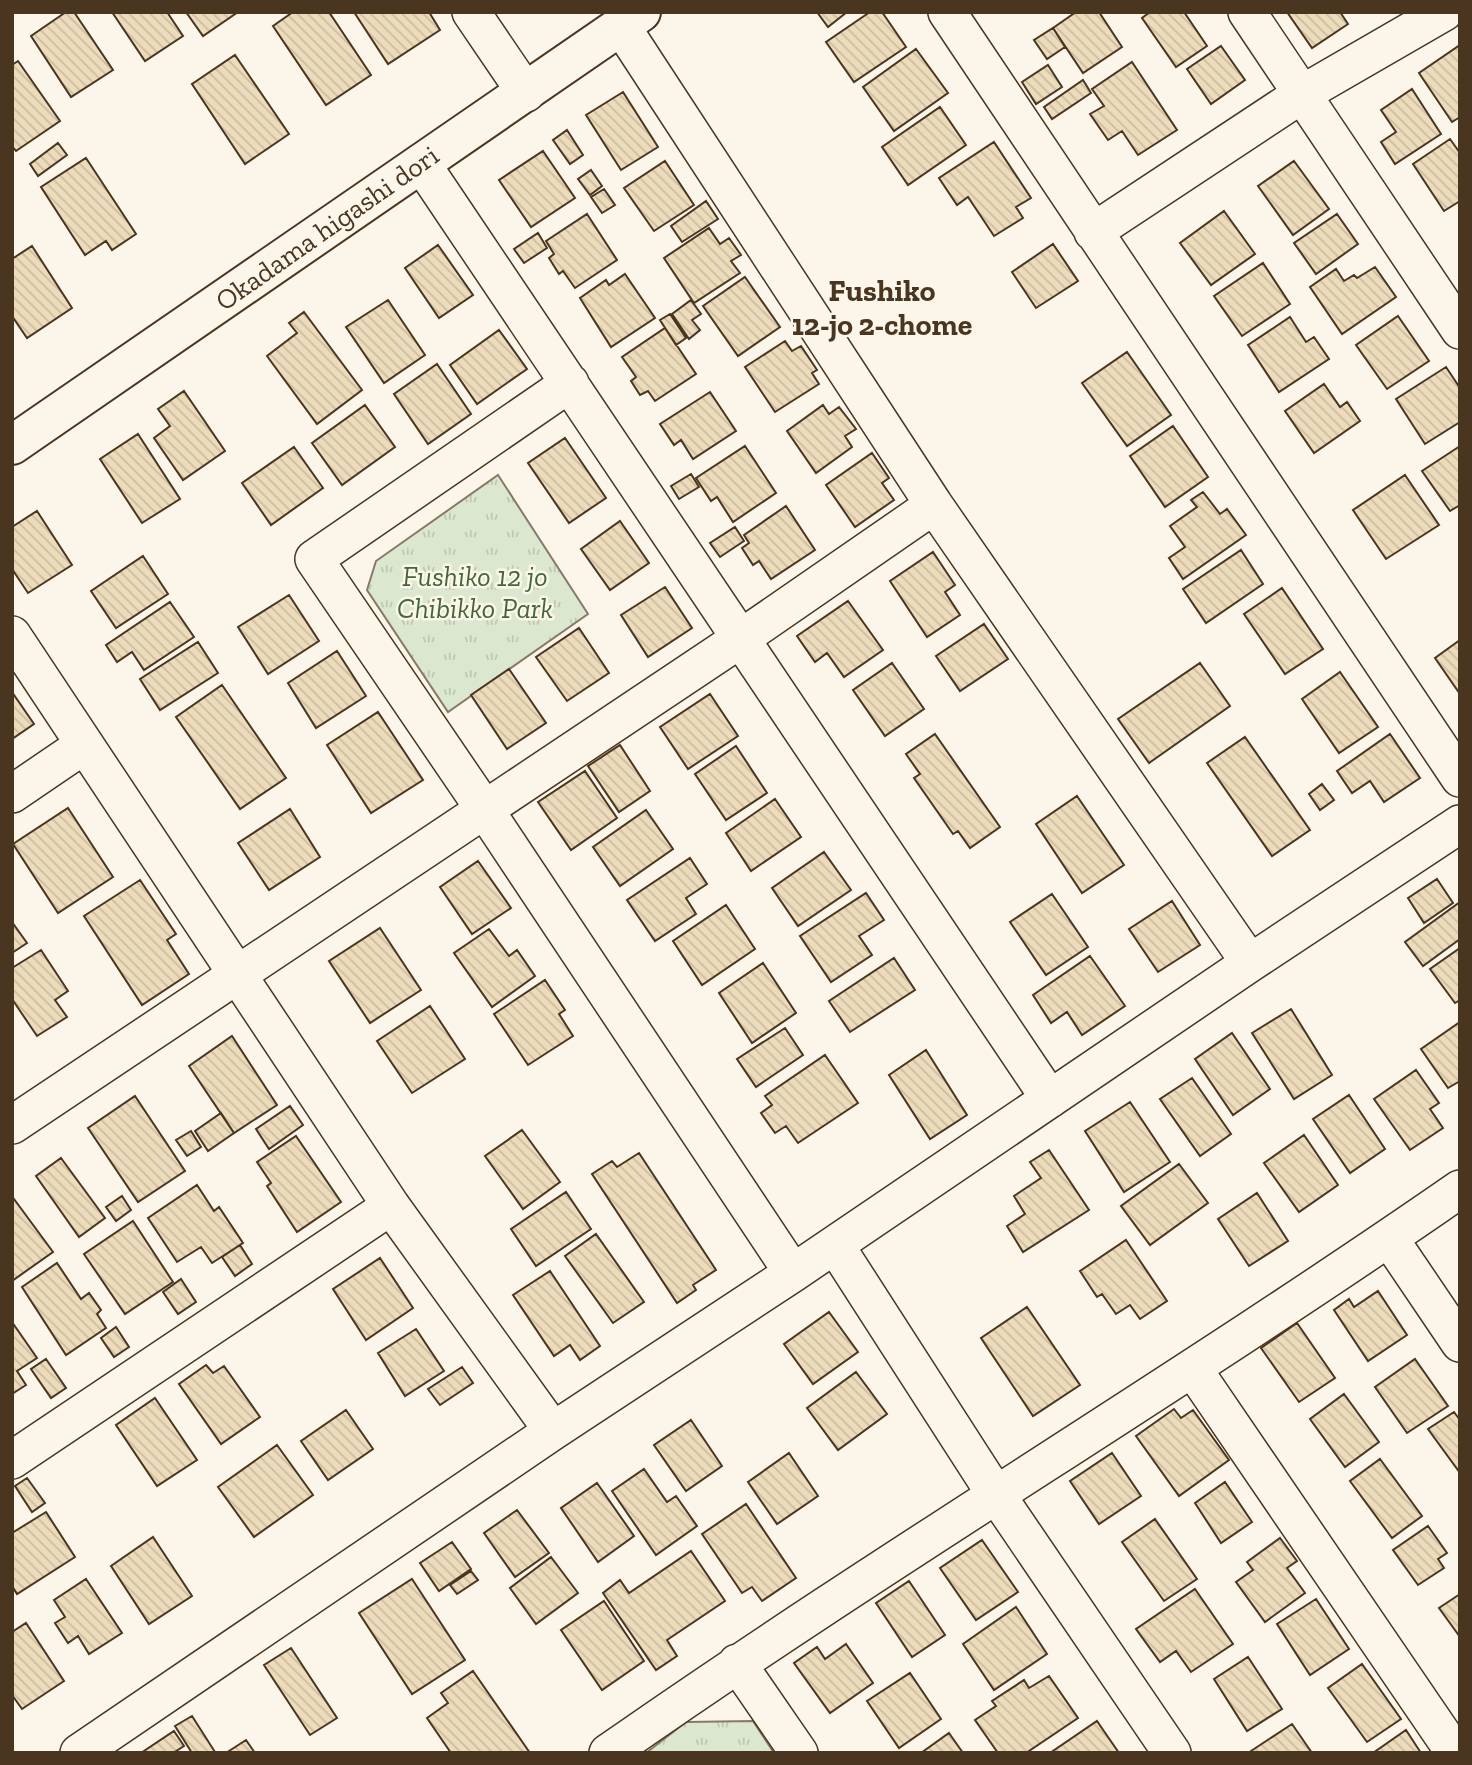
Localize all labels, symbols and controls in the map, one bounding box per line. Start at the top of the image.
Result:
street label: Okadama higashi dori [209,138,445,318]
district label: Fushiko 12-jo 2-chome [792,273,972,343]
park label: Fushiko 12 jo Chibikko Park [397,560,553,625]

